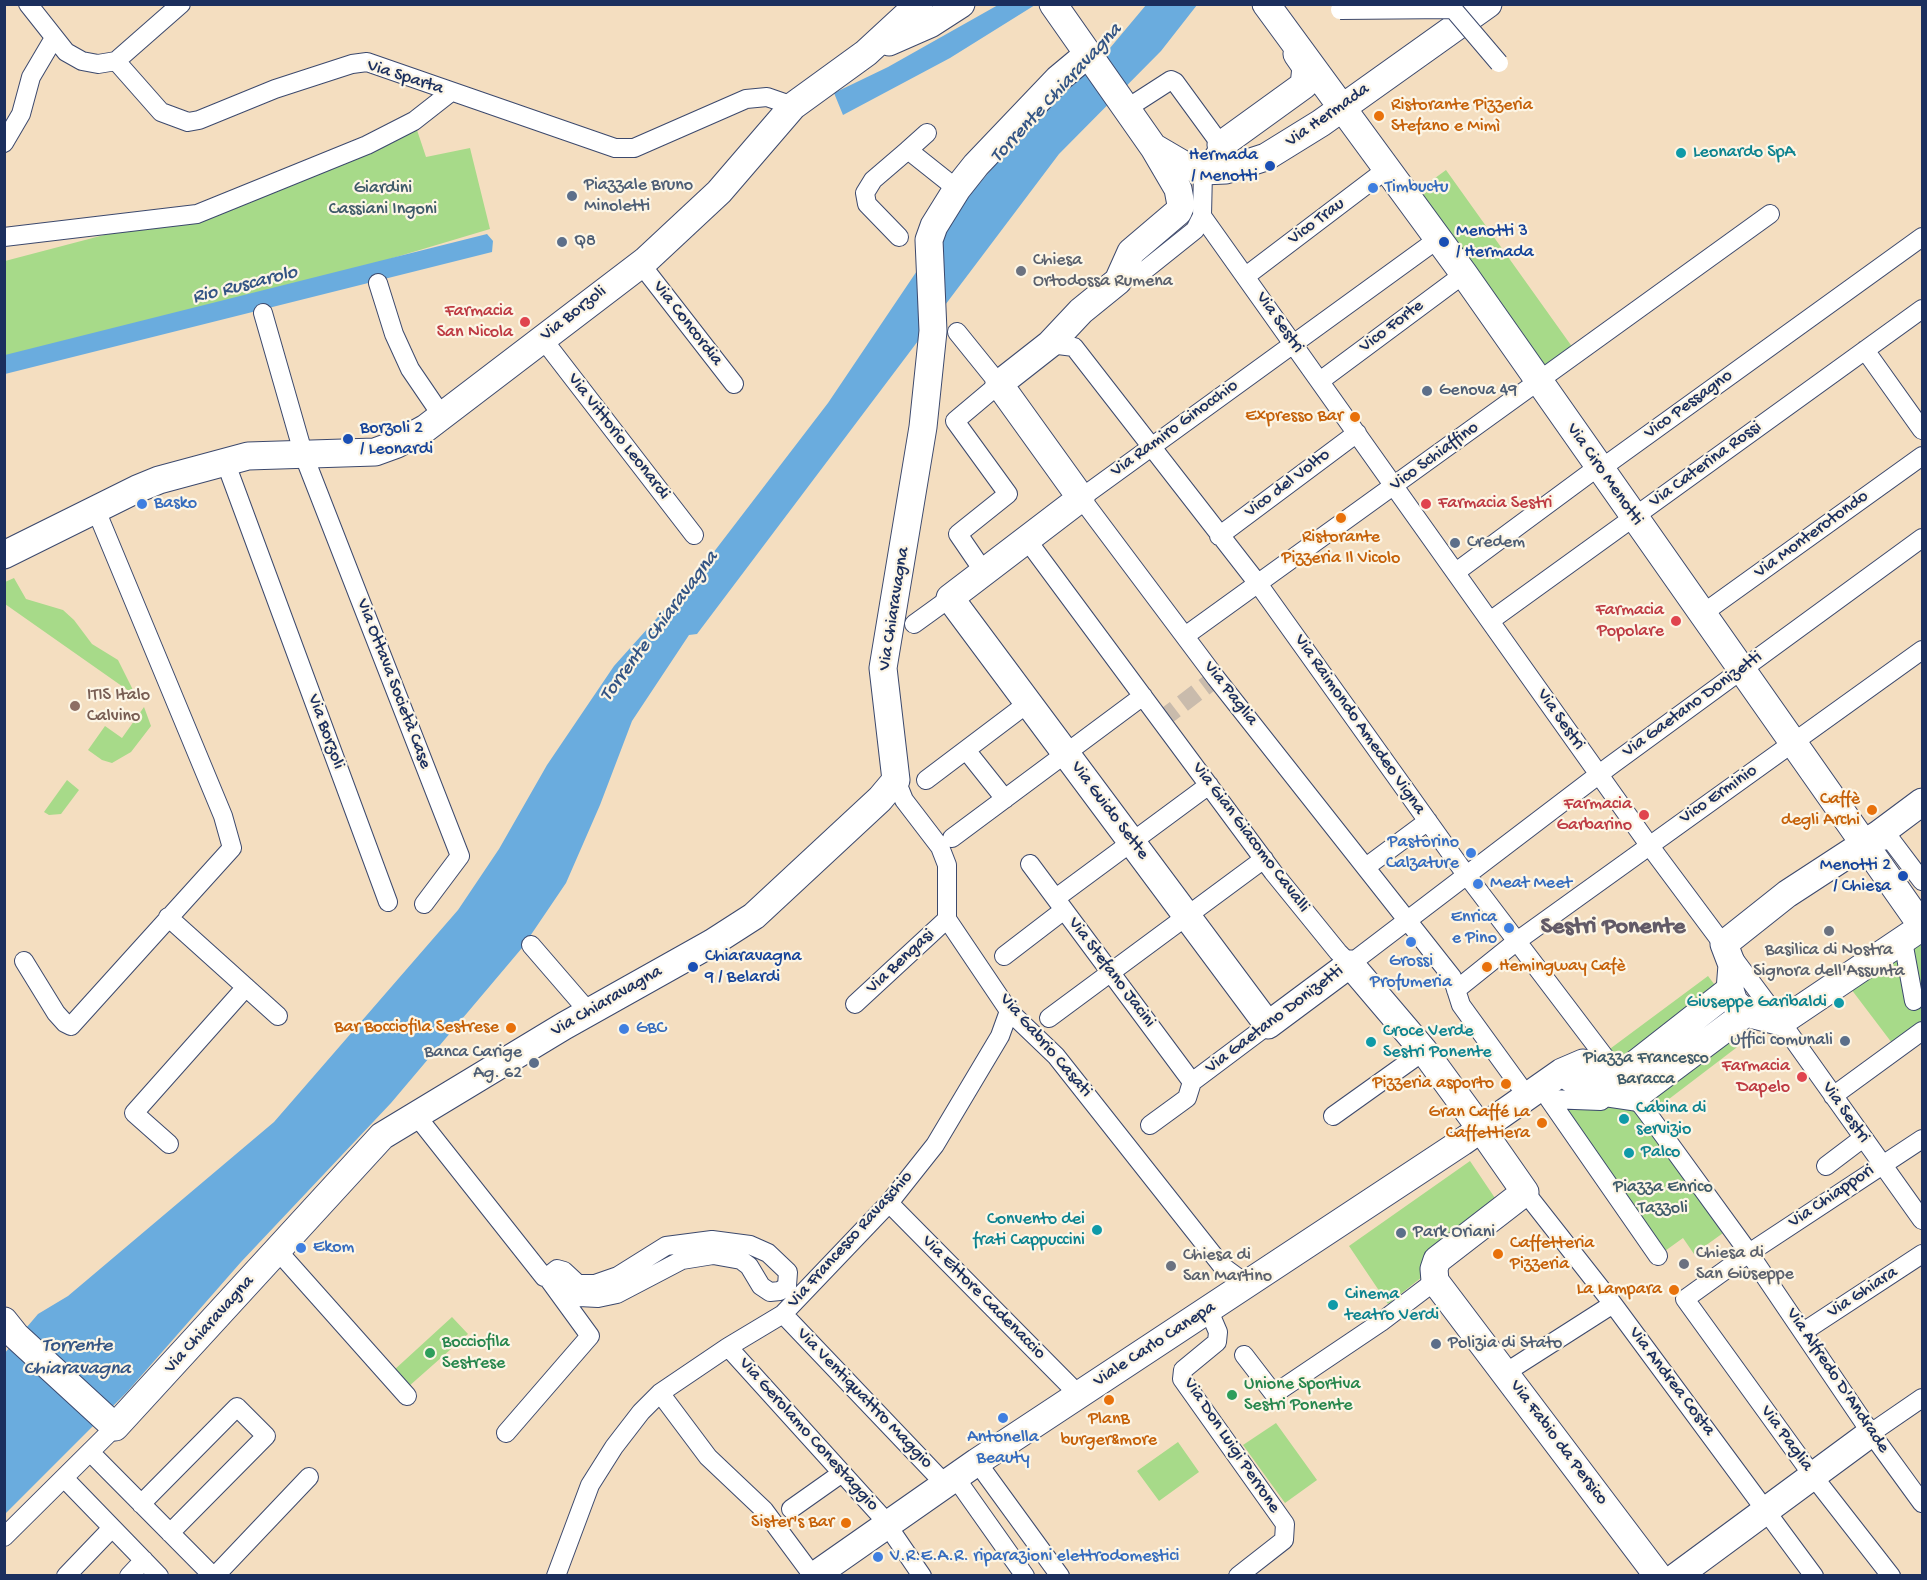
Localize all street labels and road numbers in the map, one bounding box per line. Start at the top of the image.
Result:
street label: Via Sparta [364,56,446,100]
street label: Via Hermada [1282,79,1374,153]
street label: Vico Trau [1284,194,1350,250]
street label: Via Concordia [647,277,727,371]
street label: Via Borzoli [537,281,611,347]
street label: Via Sestri [1250,288,1308,358]
street label: Vico Forte [1355,296,1429,358]
street label: Vico Pessagno [1640,366,1738,444]
street label: Via Vittorio Leonardi [562,369,674,505]
street label: Via Ramiro Ginocchio [1107,375,1243,483]
street label: Via Caterina Rossi [1646,417,1766,513]
street label: Vico Schiaffino [1386,418,1484,496]
street label: Via Ciro Menotti [1561,420,1647,530]
street label: Vico del Volto [1241,445,1335,523]
street label: Via Monterotondo [1751,486,1873,584]
street label: Via Chiaravagna [875,546,915,672]
street label: Via Ottava Società Case [351,596,435,772]
street label: Via Raimondo Amedeo Vigna [1288,631,1430,819]
street label: Via Gaetano Donizetti [1619,647,1767,763]
street label: Via Paglia [1198,657,1262,731]
street label: Via Sestri [1531,685,1589,755]
street label: Via Borzoli [301,692,349,772]
street label: Via Guido Sette [1065,758,1153,864]
street label: Via Gian Giacomo Cavalli [1186,758,1314,918]
street label: Vico Erminio [1676,760,1762,830]
street label: Via Stefano Jacini [1062,913,1160,1033]
street label: Via Bengasi [862,925,940,999]
street label: Via Gaetano Donizetti [1202,961,1348,1079]
street label: Via Chiaravagna [548,962,666,1042]
street label: Via Gabrio Casati [994,990,1096,1102]
street label: Via Sestri [1816,1078,1874,1148]
street label: Via Chiappori [1785,1160,1879,1234]
street label: Via Francesco Ravaschio [784,1167,918,1313]
street label: Via Ettore Cadenaccio [916,1231,1050,1365]
street label: Via Ghiara [1824,1262,1902,1324]
street label: Via Chiaravagna [160,1271,260,1379]
street label: Viale Carlo Canepa [1090,1297,1220,1393]
street label: Via Alfredo D'Andrade [1780,1304,1894,1458]
street label: Via Andrea Costa [1623,1323,1719,1441]
street label: Via Ventiquattro Maggio [791,1324,937,1474]
street label: Via Gerolamo Conestaggio [733,1354,883,1516]
street label: Via Don Luigi Perrone [1178,1374,1284,1518]
street label: Via Fabio da Persico [1504,1376,1612,1510]
street label: Via Paglia [1755,1402,1817,1476]

